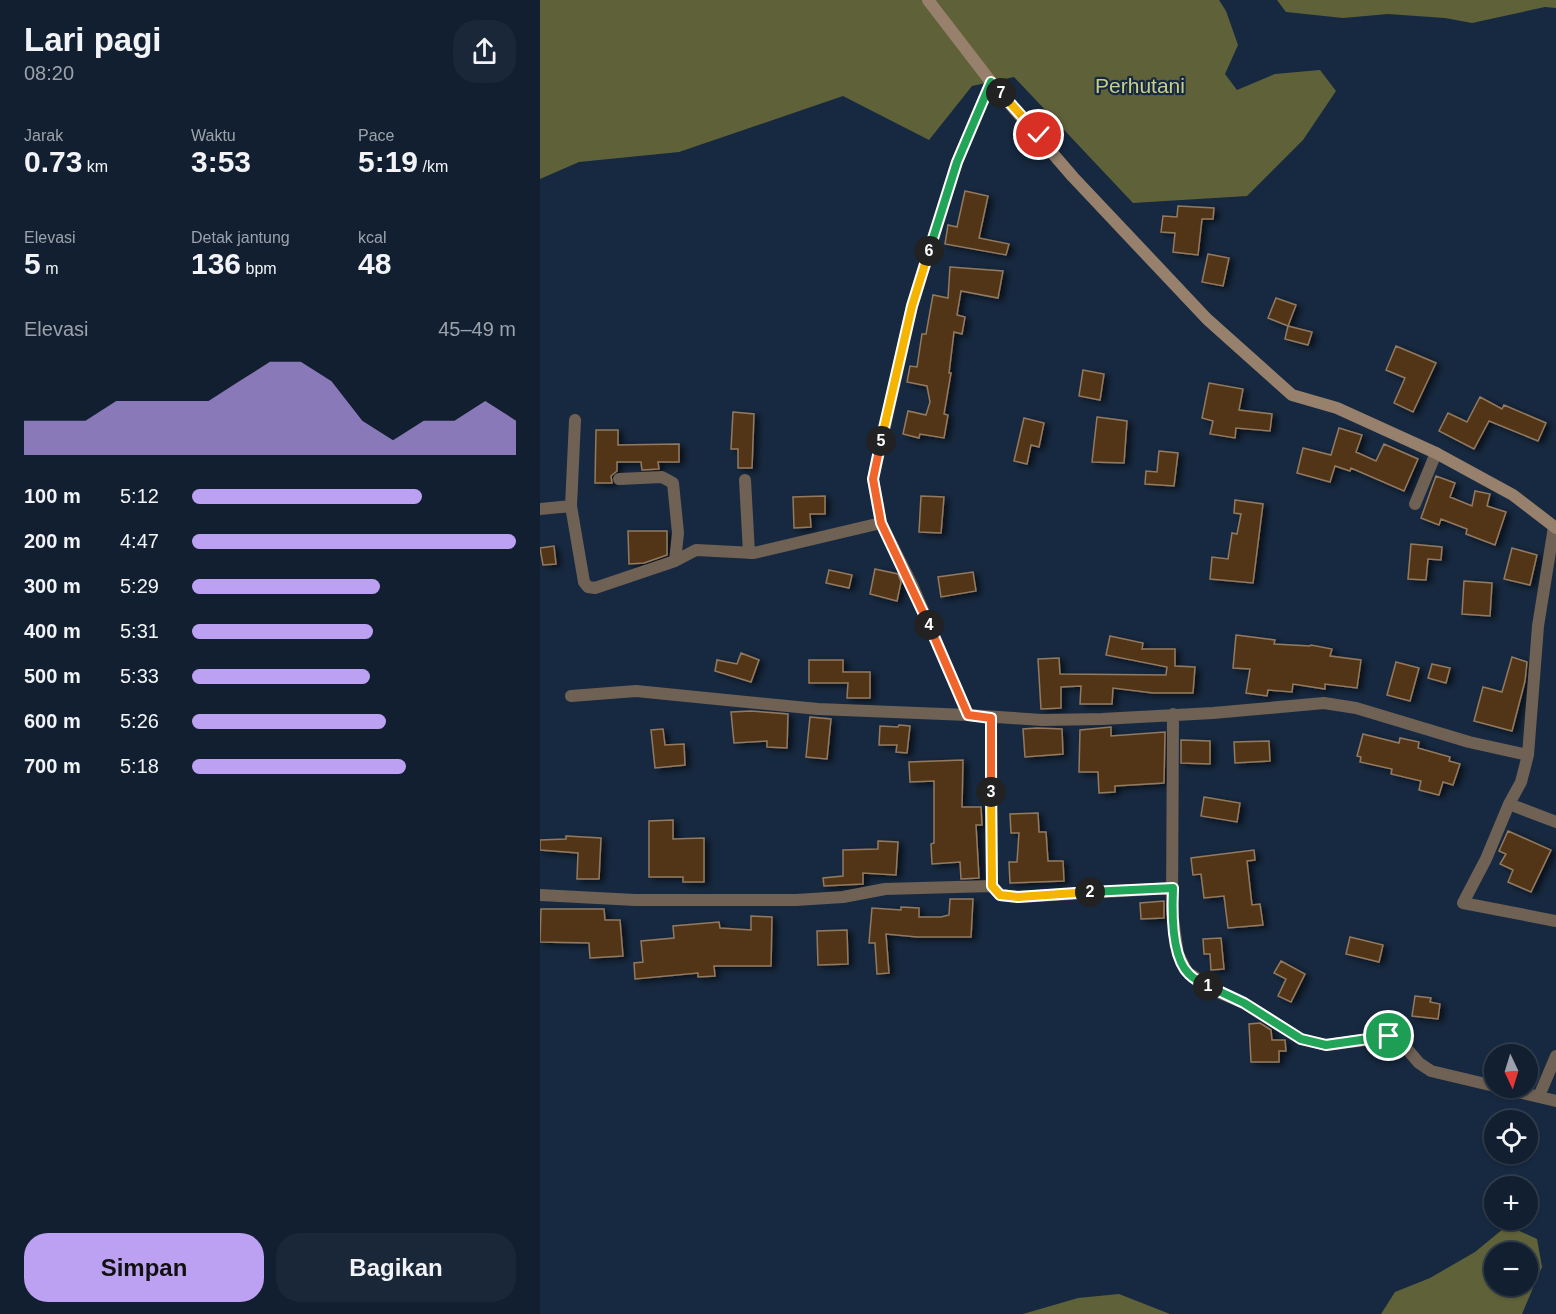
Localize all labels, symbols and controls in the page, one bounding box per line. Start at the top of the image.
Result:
button: share [453,20,516,83]
text: Lari pagi [24,21,162,58]
text: 08:20 [24,62,74,84]
park label: Perhutani [1095,74,1185,97]
pin: 7 [986,78,1016,108]
text: 7 [997,84,1005,101]
pin [1013,109,1064,160]
icon: check [1022,118,1055,151]
text: Jarak [24,127,63,144]
text: Waktu [191,127,236,144]
text: Pace [358,127,394,144]
text: 0.73 [24,145,82,178]
text: 3:53 [191,145,251,178]
text: 5:19 [358,145,418,178]
text: km [82,158,108,175]
text: /km [418,158,448,175]
text: Elevasi [24,229,76,246]
text: Detak jantung [191,229,290,246]
text: kcal [358,229,386,246]
pin: 6 [914,236,944,266]
text: 6 [925,242,933,259]
text: 5 [24,247,41,280]
text: 136 [191,247,241,280]
text: 48 [358,247,391,280]
text: m [41,260,58,277]
text: bpm [241,260,277,277]
text: Elevasi [24,318,88,340]
text: 45–49 m [438,318,516,340]
pin: 5 [866,426,896,456]
text: 5 [877,432,885,449]
text: 100 m [24,485,81,507]
text: 5:12 [120,485,159,507]
text: 200 m [24,530,81,552]
text: 4:47 [120,530,159,552]
text: 300 m [24,575,81,597]
text: 5:29 [120,575,159,597]
pin: 4 [914,610,944,640]
text: 4 [925,616,933,633]
text: 400 m [24,620,81,642]
text: 5:31 [120,620,159,642]
text: 500 m [24,665,81,687]
text: 5:33 [120,665,159,687]
text: 600 m [24,710,81,732]
text: 5:26 [120,710,159,732]
text: 700 m [24,755,81,777]
text: 5:18 [120,755,159,777]
pin: 3 [976,777,1006,807]
text: 3 [987,783,995,800]
pin: 2 [1075,877,1105,907]
text: 2 [1086,883,1094,900]
pin: 1 [1193,971,1223,1001]
text: 1 [1204,977,1212,994]
pin [1363,1010,1414,1061]
icon: arrive [1372,1019,1405,1052]
north arrow [1484,1044,1538,1098]
map controls [1484,1044,1538,1296]
button: locate [1484,1110,1538,1164]
button: + [1484,1176,1538,1230]
button: Simpan [24,1233,264,1302]
button: Bagikan [276,1233,516,1302]
button: − [1484,1242,1538,1296]

